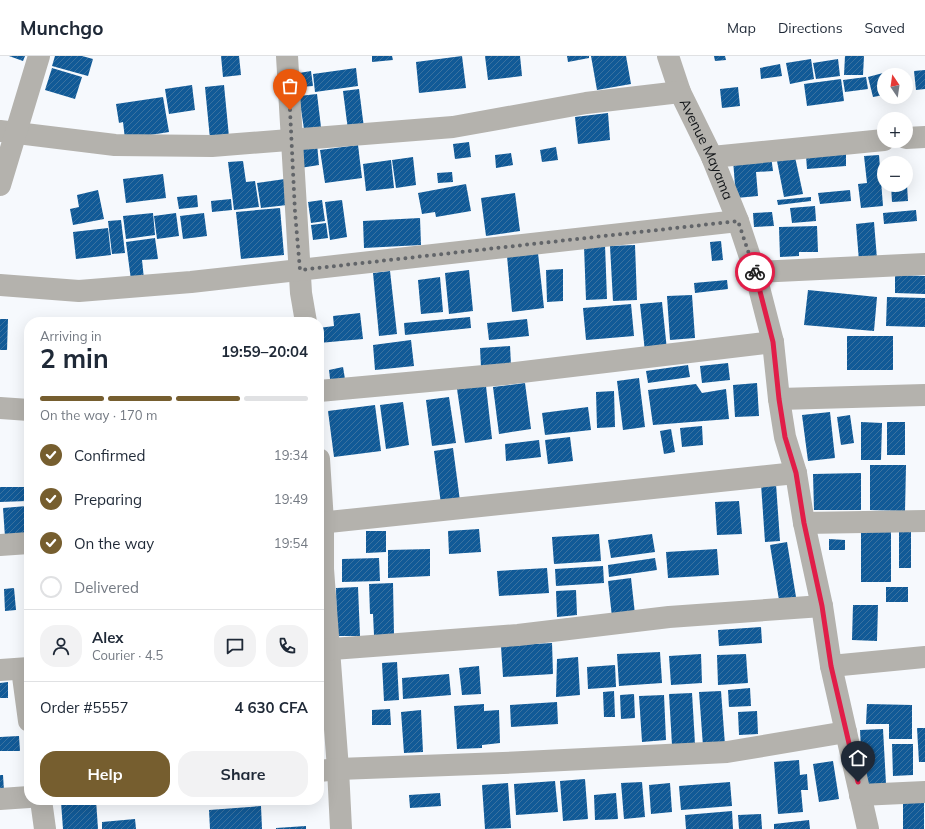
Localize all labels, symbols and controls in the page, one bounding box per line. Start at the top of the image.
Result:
text: Munchgo [20,16,103,40]
text: Map [727,19,756,37]
text: Directions [778,19,843,37]
text: Saved [865,19,905,37]
north arrow [877,68,913,104]
map controls [877,68,913,192]
pin [273,69,307,110]
icon: bag [279,75,301,97]
street label: Avenue Mayama [676,96,737,202]
button: + [877,112,913,148]
button: − [877,156,913,192]
courier [735,252,775,292]
icon: bike [744,261,766,283]
text: Arriving in [40,328,102,344]
text: 2 min [40,342,109,375]
text: 19:59–20:04 [221,342,308,361]
text: On the way · 170 m [40,407,157,423]
icon: check [40,444,62,466]
text: Confirmed [74,446,145,465]
text: 19:34 [274,447,308,463]
icon: check [40,488,62,510]
text: Preparing [74,490,142,509]
text: 19:49 [274,491,308,507]
icon: check [40,532,62,554]
text: On the way [74,534,154,553]
text: 19:54 [274,535,308,551]
text: Delivered [74,578,139,597]
button: person [40,625,82,667]
button: chat [214,625,256,667]
button: phone [266,625,308,667]
text: Alex [92,628,124,647]
text: Courier · 4.5 [92,647,163,663]
text: Order #5557 [40,698,128,717]
text: 4 630 CFA [234,698,308,717]
pin [841,741,875,782]
icon: home [847,747,869,769]
button: Help [40,751,170,797]
button: Share [178,751,308,797]

